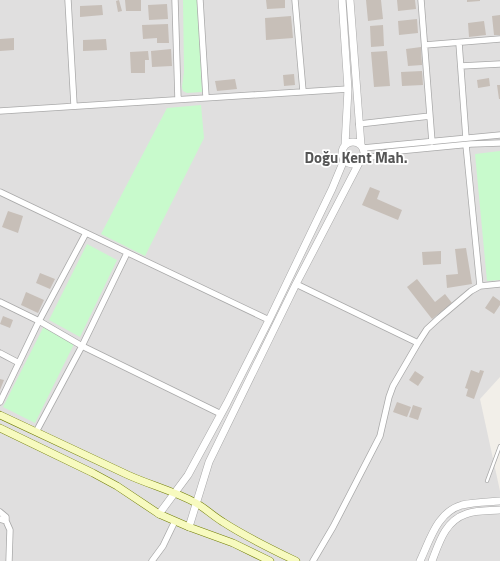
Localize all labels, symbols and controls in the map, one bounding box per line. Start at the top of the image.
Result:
district label: Doğu Kent Mah. [304,146,408,169]

